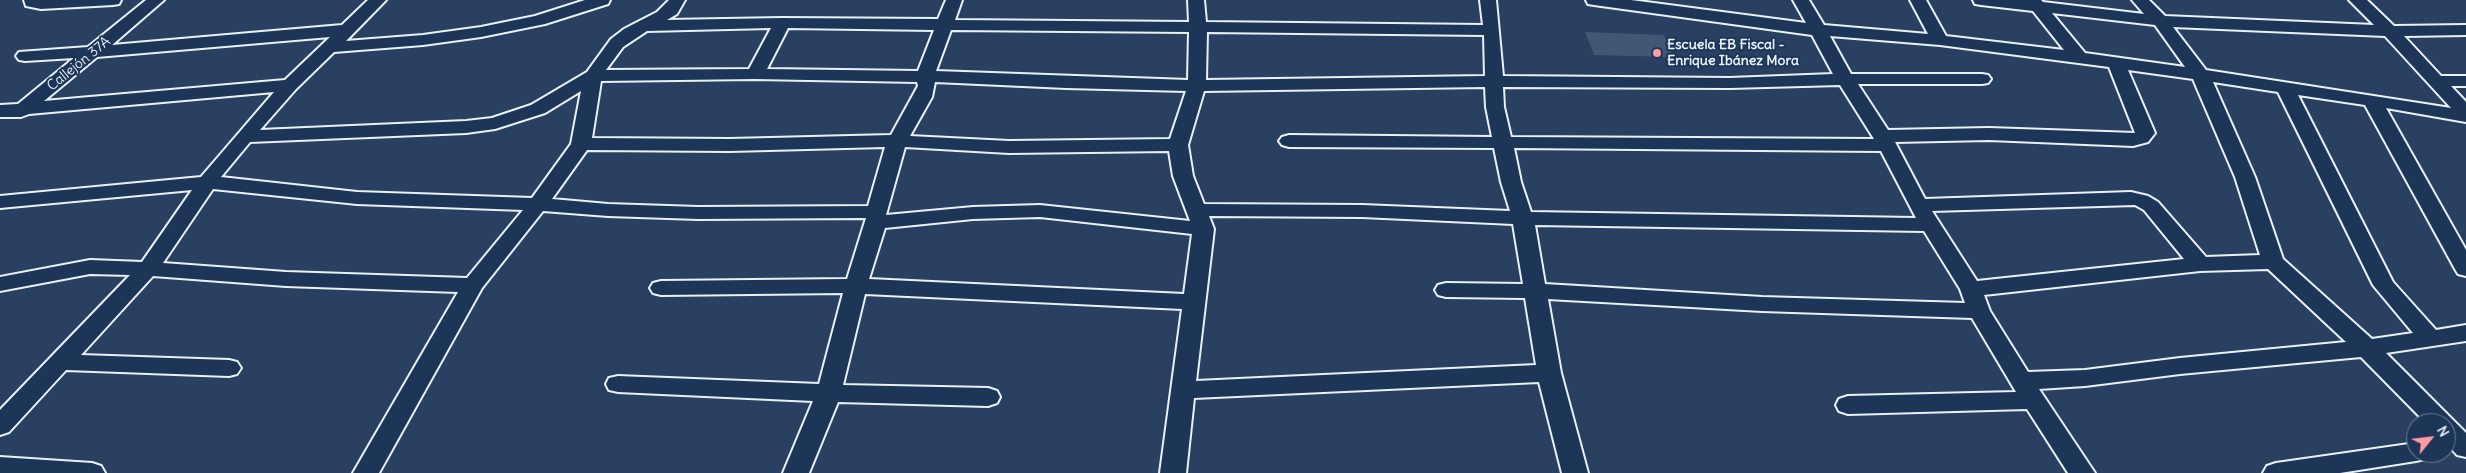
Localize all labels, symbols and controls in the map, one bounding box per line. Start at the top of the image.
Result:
street label: Callejón 37A [44,33,114,95]
place label: Escuela EB Fiscal - Enrique Ibánez Mora [1667,37,1799,70]
marker: Escuela EB Fiscal - Enrique Ibánez Mora [1651,47,1663,59]
north arrow [2406,413,2456,463]
text: N [2433,423,2453,440]

